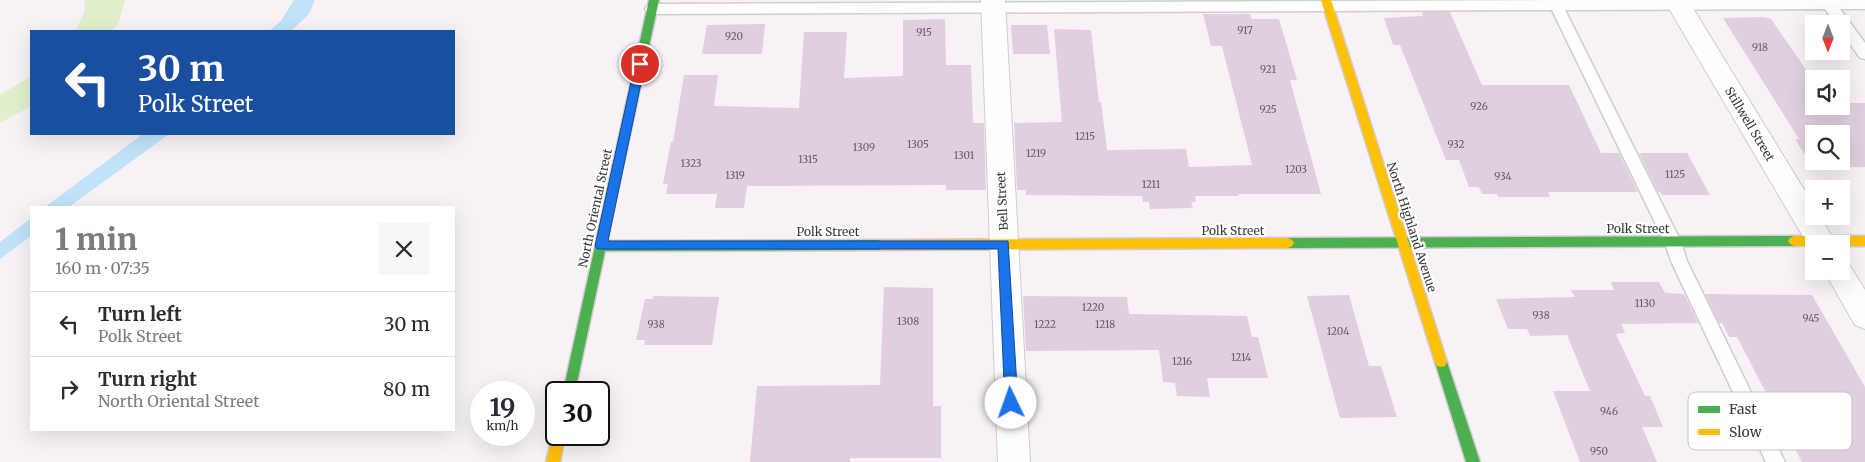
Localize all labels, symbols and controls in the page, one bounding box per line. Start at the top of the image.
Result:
north arrow [1805,15,1850,60]
map controls [1805,15,1850,280]
house number: 917 [1237,24,1253,37]
house number: 915 [916,26,932,39]
house number: 920 [725,30,743,43]
house number: 918 [1752,41,1768,54]
pin [619,43,661,85]
text: 30 m [138,47,224,91]
icon: left [55,50,120,115]
icon: arrive [626,50,654,78]
house number: 921 [1260,63,1276,76]
button: sound [1805,70,1850,115]
street label: Stillwell Street [1722,84,1778,164]
text: Polk Street [138,90,253,118]
house number: 926 [1470,100,1488,113]
house number: 925 [1259,103,1277,116]
button: search [1805,125,1850,170]
house number: 1215 [1075,130,1095,143]
house number: 1305 [907,138,929,151]
house number: 932 [1448,138,1465,151]
house number: 1309 [853,141,875,154]
street label: North Oriental Street [575,147,615,269]
house number: 1219 [1026,147,1046,160]
house number: 1301 [954,149,975,162]
house number: 1315 [798,153,818,166]
house number: 1323 [681,157,702,170]
street label: North Highland Avenue [1384,160,1440,294]
house number: 1203 [1285,163,1307,176]
house number: 1125 [1665,168,1685,181]
house number: 1319 [725,169,745,182]
house number: 934 [1494,170,1512,183]
street label: Bell Street [993,171,1011,231]
house number: 1211 [1142,178,1161,191]
button: + [1805,180,1850,225]
text: 1 min [55,220,137,258]
street label: Polk Street [1607,221,1670,236]
button: close [378,223,430,275]
street label: Polk Street [1202,223,1265,238]
street label: Polk Street [797,224,860,239]
button: − [1805,235,1850,280]
text: 160 m · 07:35 [55,258,150,278]
house number: 1130 [1635,297,1655,310]
house number: 1220 [1082,301,1104,314]
text: Turn left [98,302,182,326]
house number: 938 [1532,309,1550,322]
icon: left [55,310,83,338]
text: 30 m [384,312,430,336]
house number: 945 [1803,312,1820,325]
house number: 1308 [897,315,919,328]
house number: 938 [647,318,665,331]
house number: 1222 [1034,318,1056,331]
house number: 1218 [1095,318,1115,331]
house number: 1204 [1327,325,1349,338]
text: Polk Street [98,326,182,346]
house number: 1214 [1231,351,1251,364]
house number: 1216 [1172,355,1192,368]
text: Turn right [98,367,197,391]
icon: right [55,375,83,403]
position arrow [984,376,1036,428]
text: 80 m [383,377,430,401]
speed limit sign: 30 [545,381,610,446]
text: North Oriental Street [98,391,259,411]
text: 19 [490,391,515,423]
legend [1688,392,1852,450]
text: Fast [1729,400,1757,418]
house number: 946 [1600,405,1618,418]
text: km/h [487,418,518,433]
text: Slow [1729,423,1762,441]
house number: 950 [1590,445,1608,458]

